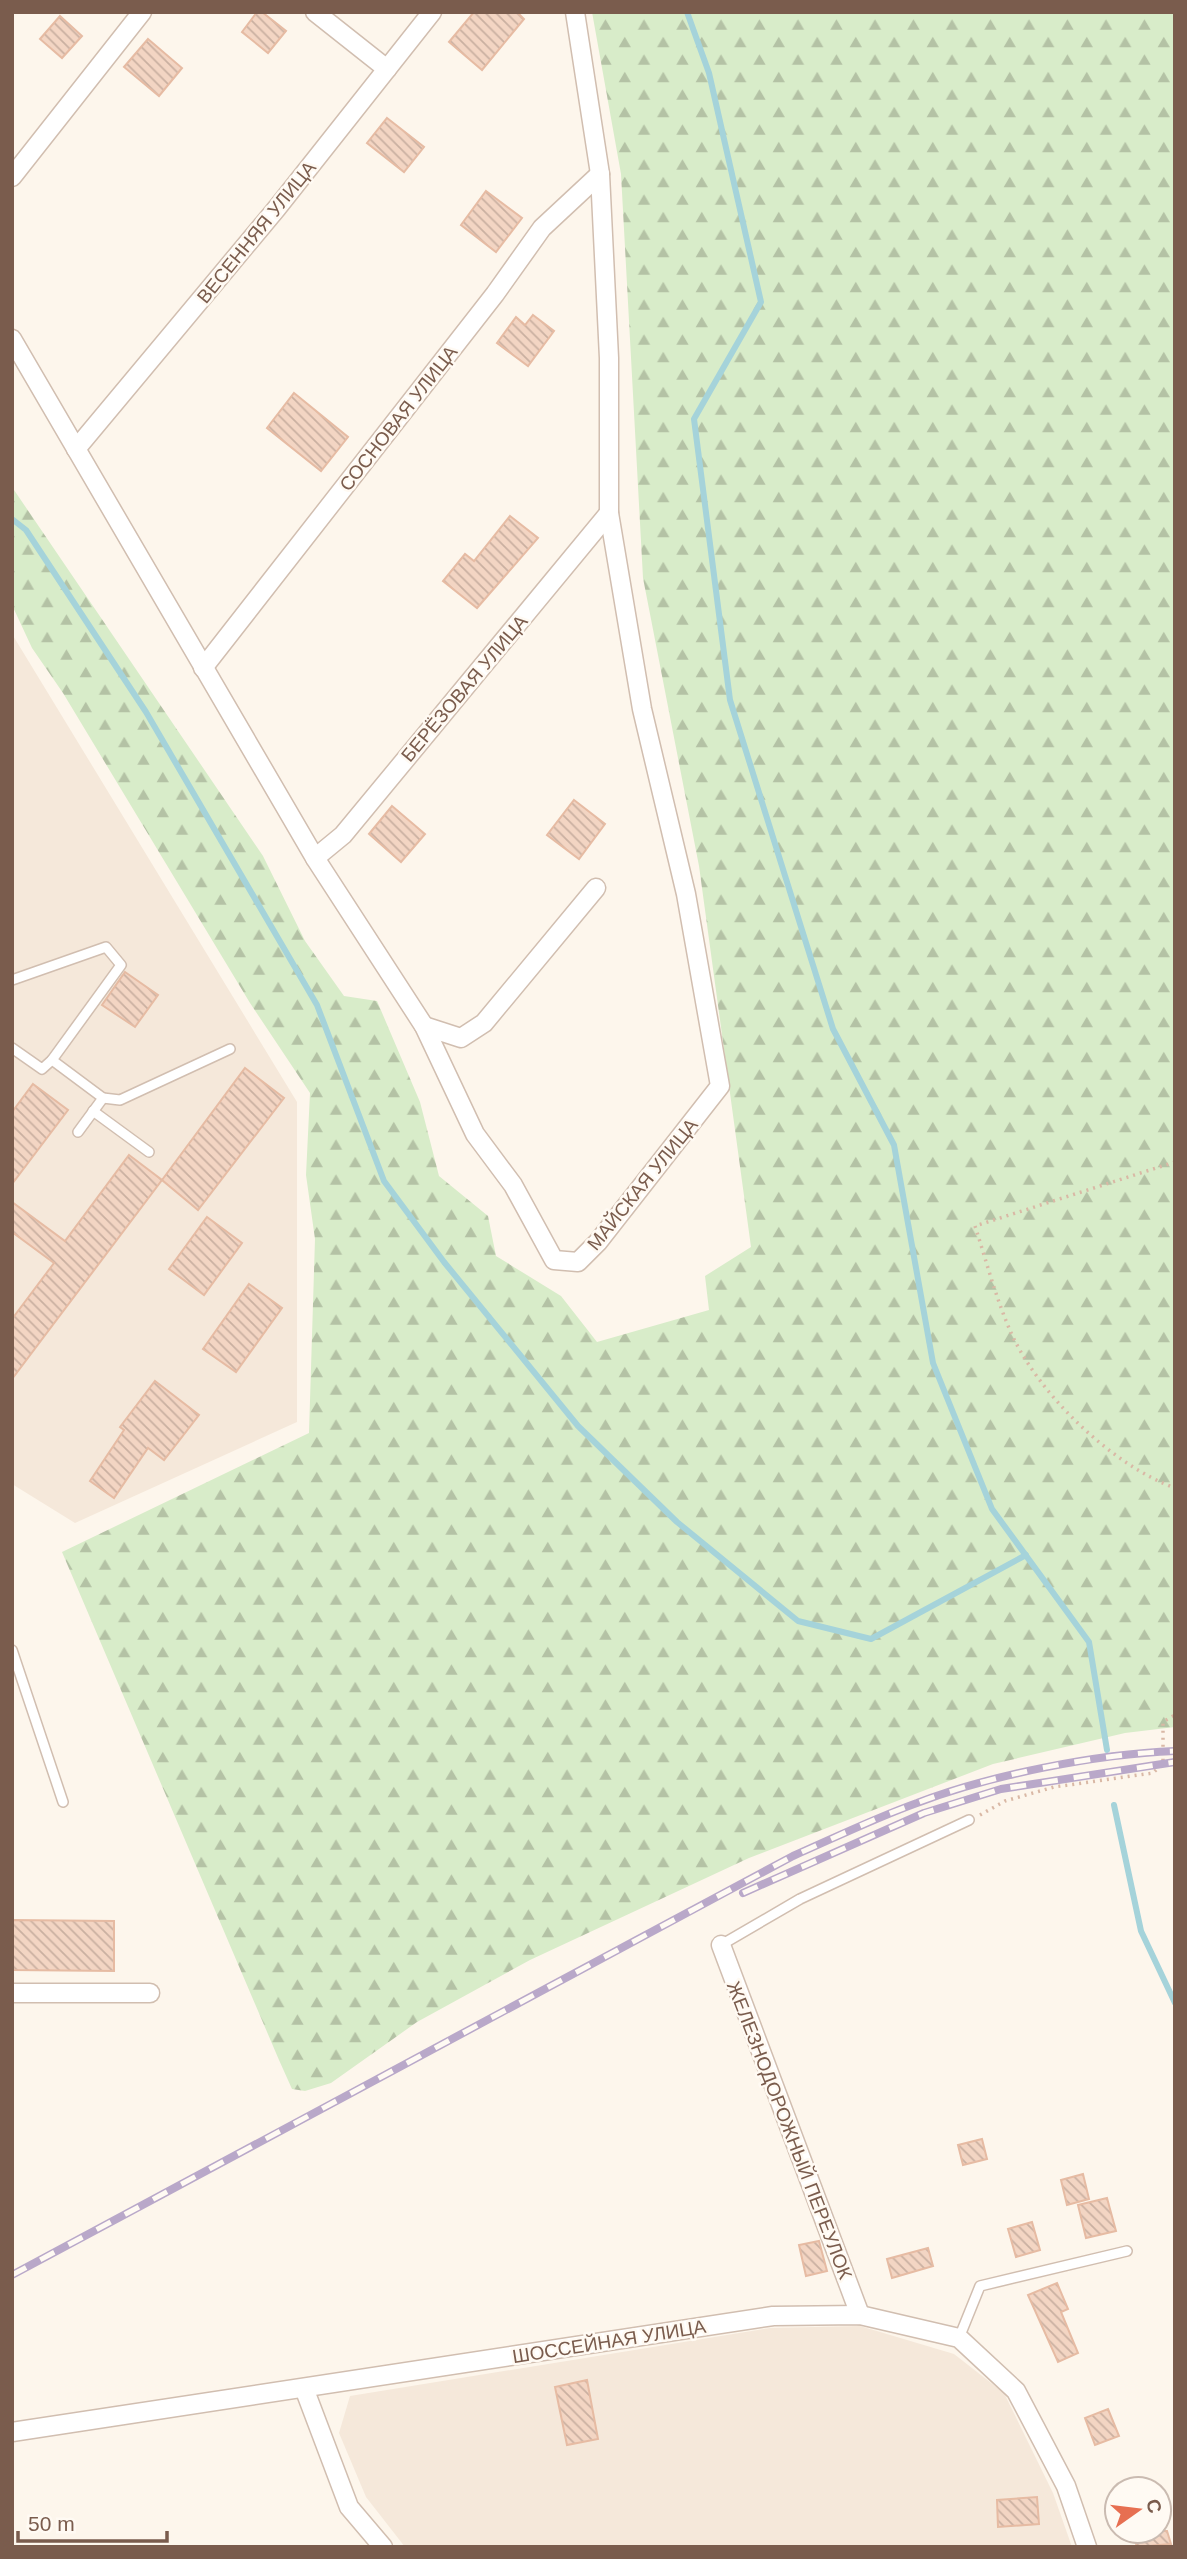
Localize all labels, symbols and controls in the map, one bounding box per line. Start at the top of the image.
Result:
street label: ВЕСЕННЯЯ УЛИЦА [193,157,320,307]
street label: СОСНОВАЯ УЛИЦА [335,341,462,495]
street label: БЕРЁЗОВАЯ УЛИЦА [397,611,532,766]
street label: МАЙСКАЯ УЛИЦА [583,1114,702,1254]
street label: ЖЕЛЕЗНОДОРОЖНЫЙ ПЕРЕУЛОК [723,1978,856,2282]
street label: ШОССЕЙНАЯ УЛИЦА [511,2316,708,2367]
north arrow [1103,2475,1173,2545]
text: С [1142,2497,1166,2515]
scale bar [18,2500,166,2544]
text: 50 m [28,2512,75,2535]

